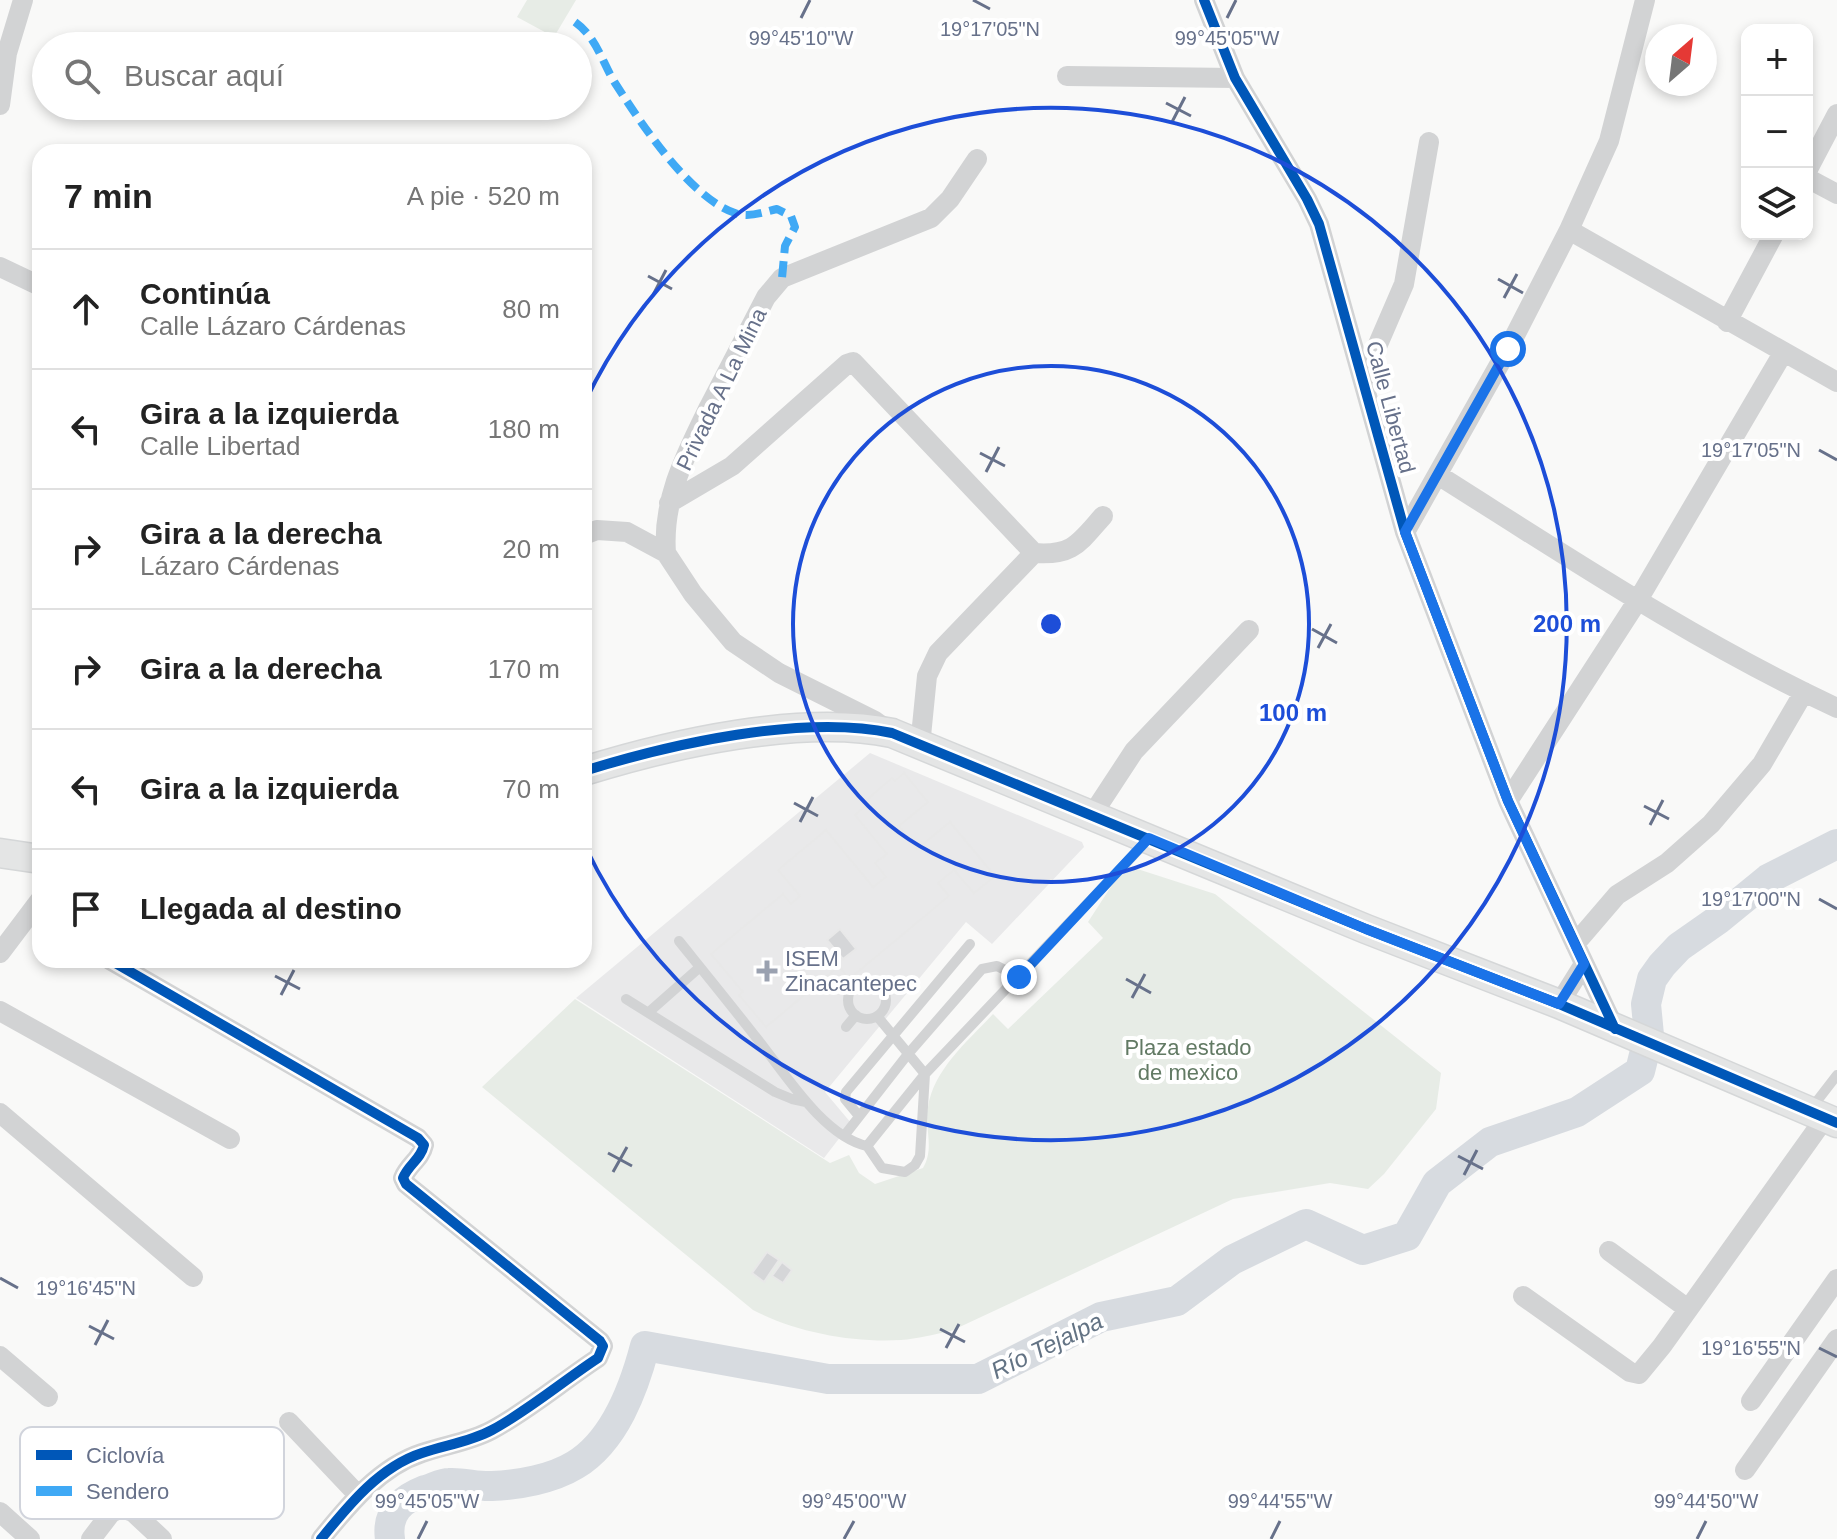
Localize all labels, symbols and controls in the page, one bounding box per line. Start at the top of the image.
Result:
text: 19°17'05"N [940,18,1040,40]
north arrow [1645,24,1717,96]
map controls [1741,24,1813,240]
button: + [1741,24,1813,96]
text: 99°45'10"W [749,27,853,49]
text: 99°45'05"W [1175,27,1279,49]
search box [32,32,592,120]
icon: search [60,54,104,98]
text: Buscar aquí [124,59,284,92]
button: − [1741,96,1813,168]
button: layers [1741,168,1813,240]
text: 7 min [64,177,153,215]
text: A pie · 520 m [407,181,560,211]
text: Continúa [140,277,270,310]
icon: ahead [64,287,108,331]
text: 80 m [502,294,560,324]
street label: Privada A La Mina [671,303,772,474]
text: Calle Lázaro Cárdenas [140,311,406,341]
route start [1490,331,1526,367]
street label: Calle Libertad [1361,338,1420,476]
text: Gira a la izquierda [140,397,398,430]
icon: left [64,407,108,451]
text: 180 m [488,414,560,444]
text: Calle Libertad [140,431,300,461]
text: 19°17'05"N [1701,439,1801,461]
text: Gira a la derecha [140,517,382,550]
icon: right [64,527,108,571]
text: 20 m [502,534,560,564]
text: Lázaro Cárdenas [140,551,339,581]
centre of rings [1037,610,1065,638]
text: 200 m [1533,610,1601,637]
icon: right [64,647,108,691]
text: Gira a la derecha [140,652,382,685]
text: 170 m [488,654,560,684]
text: 100 m [1259,699,1327,726]
icon: left [64,767,108,811]
text: Gira a la izquierda [140,772,398,805]
text: 70 m [502,774,560,804]
icon: arrive [64,887,108,931]
text: 19°17'00"N [1701,888,1801,910]
text: Llegada al destino [140,892,402,925]
place label: ISEM Zinacantepec [785,946,917,996]
route end [1001,959,1037,995]
marker: ISEM Zinacantepec [756,960,778,982]
park label: Plaza estado de mexico [1124,1035,1252,1085]
text: 19°16'45"N [36,1277,136,1299]
water label: Río Tejalpa [987,1307,1107,1384]
text: 19°16'55"N [1701,1337,1801,1359]
legend [20,1427,284,1519]
text: Ciclovía [86,1443,165,1468]
text: Sendero [86,1479,169,1504]
text: 99°45'05"W [375,1490,479,1512]
text: 99°45'00"W [802,1490,906,1512]
text: 99°44'55"W [1228,1490,1332,1512]
text: 99°44'50"W [1654,1490,1758,1512]

